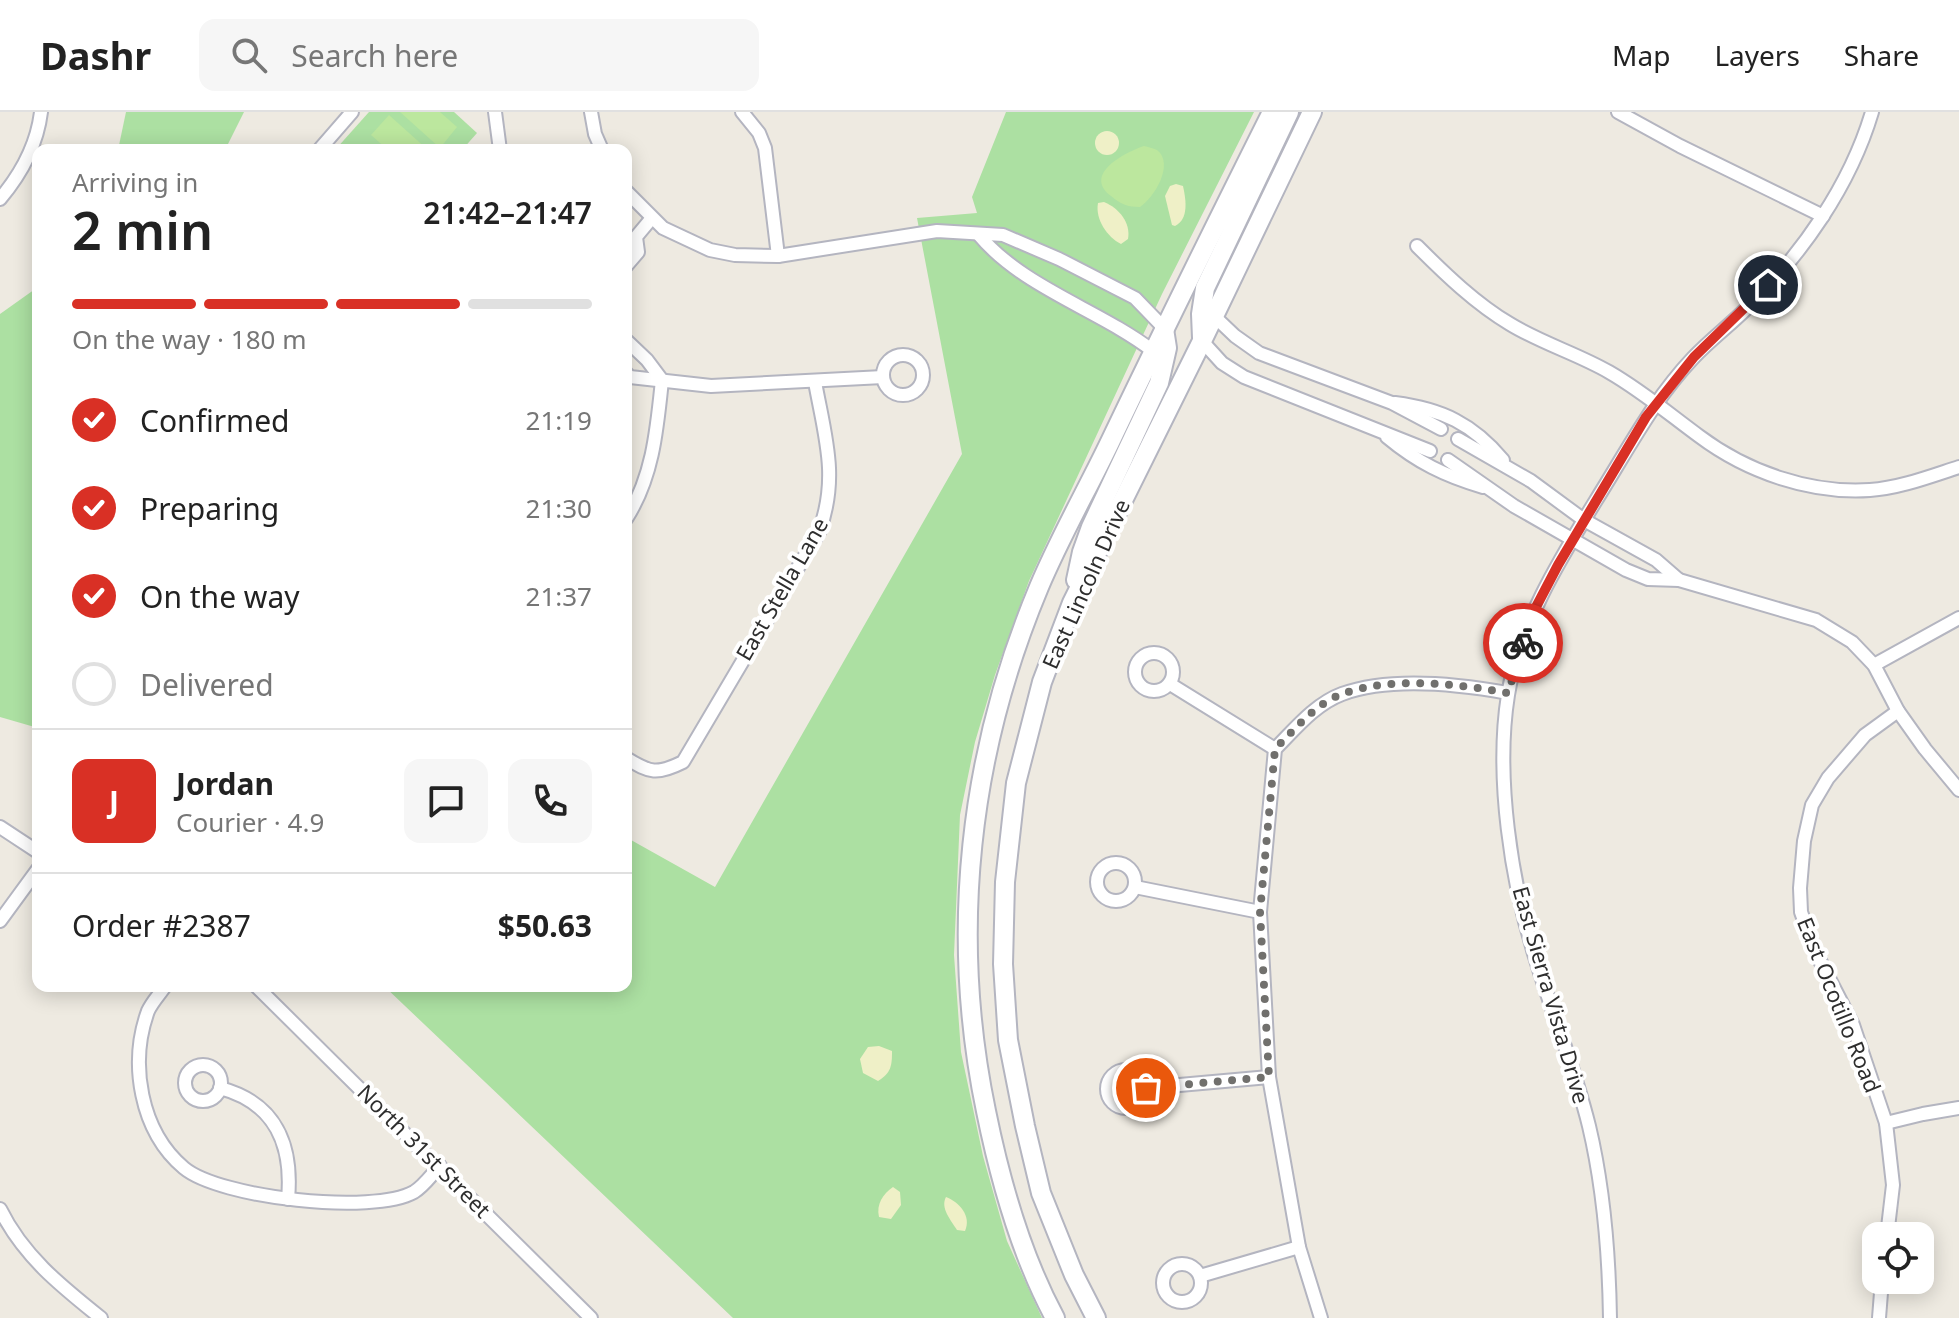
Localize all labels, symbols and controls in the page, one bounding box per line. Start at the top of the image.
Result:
search box [199,19,759,91]
text: Dashr [40,29,151,81]
icon: search [227,33,271,77]
text: Search here [291,35,458,76]
text: Map [1612,36,1670,74]
text: Layers [1714,36,1800,74]
text: Share [1844,36,1919,74]
text: Arriving in [72,164,198,200]
text: 21:42–21:47 [423,192,592,233]
text: 2 min [72,194,213,265]
pin [1734,251,1802,319]
icon: home [1746,263,1790,307]
text: On the way · 180 m [72,321,306,357]
icon: check [72,398,116,442]
text: Confirmed [140,400,290,441]
text: 21:19 [526,402,592,438]
icon: check [72,486,116,530]
text: Preparing [140,488,279,529]
text: 21:30 [526,490,592,526]
street label: East Lincoln Drive [1034,494,1136,673]
street label: East Stella Lane [728,512,834,665]
icon: check [72,574,116,618]
text: On the way [140,576,300,617]
text: 21:37 [526,578,592,614]
courier [1483,603,1563,683]
icon: bike [1501,621,1545,665]
text: Delivered [140,664,274,705]
button: chat [404,759,488,843]
button: phone [508,759,592,843]
text: Jordan [176,763,274,804]
text: J [109,781,119,822]
text: Courier · 4.9 [176,804,324,840]
street label: East Sierra Vista Drive [1507,883,1597,1107]
text: Order #2387 [72,905,251,946]
text: $50.63 [498,905,592,946]
street label: East Ocotillo Road [1791,912,1889,1097]
pin [1112,1054,1180,1122]
icon: bag [1124,1066,1168,1110]
street label: North 31st Street [351,1077,498,1224]
map controls [1862,1222,1934,1294]
button: locate [1862,1222,1934,1294]

